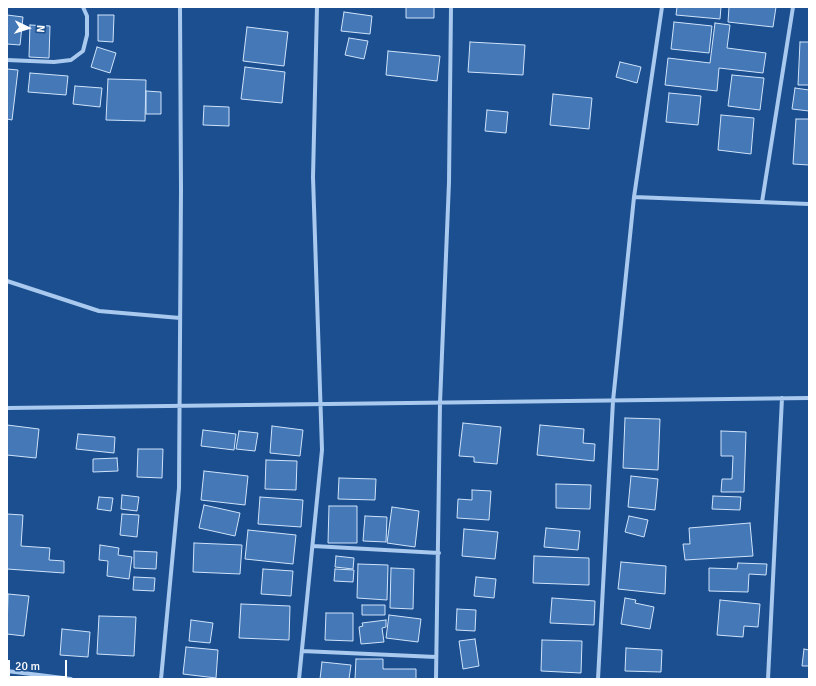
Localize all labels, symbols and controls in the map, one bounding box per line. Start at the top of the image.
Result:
north arrow [8,8,48,48]
text: N [34,25,47,33]
scale bar [10,652,69,678]
text: 20 m [15,659,40,674]

